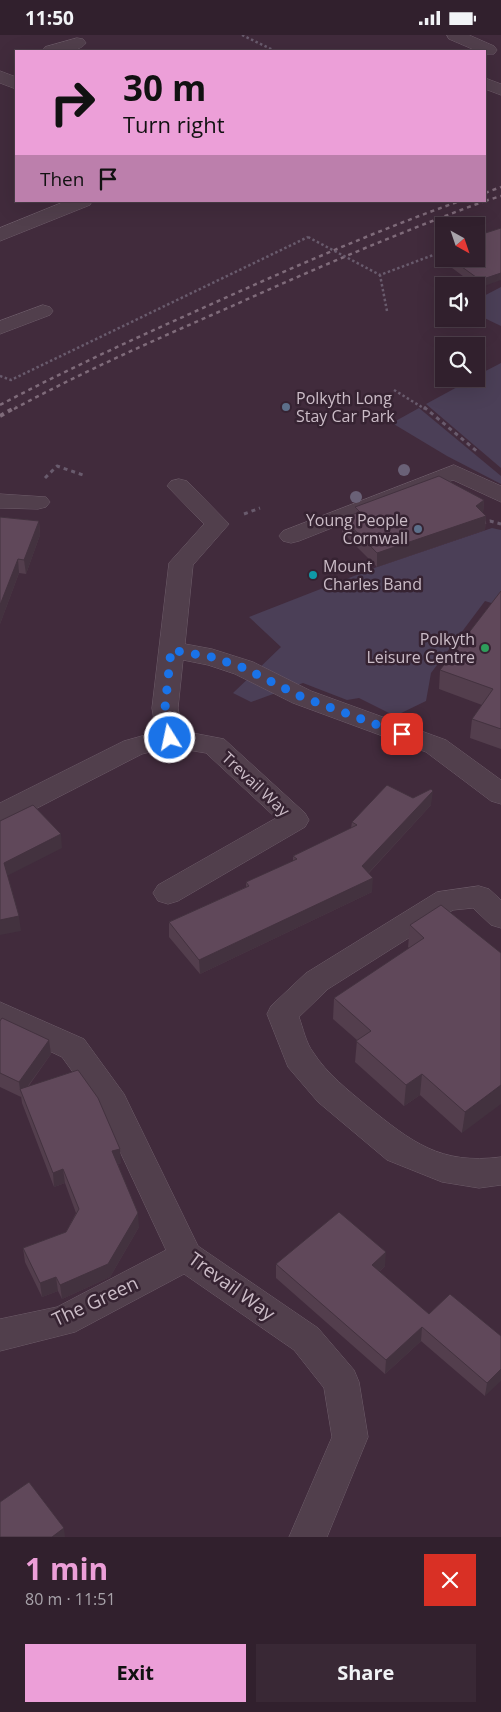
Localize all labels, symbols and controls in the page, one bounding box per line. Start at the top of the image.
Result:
text: 11:50 [25,5,74,31]
text: 30 m [123,64,206,111]
icon: right [40,70,105,135]
text: Turn right [123,109,225,139]
icon: arrive [94,165,122,193]
text: Then [40,166,84,192]
north arrow [435,217,485,267]
map controls [435,217,485,387]
button: sound [435,277,485,327]
button: search [435,337,485,387]
place label: Polkyth Long Stay Car Park [296,387,395,427]
marker: Polkyth Long Stay Car Park [280,401,292,413]
place label: Young People Cornwall [306,509,408,549]
marker: Young People Cornwall [412,523,424,535]
place label: Mount Charles Band [323,555,422,595]
marker: Mount Charles Band [307,569,319,581]
place label: Polkyth Leisure Centre [366,628,475,668]
marker: Polkyth Leisure Centre [479,642,491,654]
position arrow [143,711,195,763]
pin [381,713,423,755]
icon: arrive [388,720,416,748]
street label: Trevail Way [217,747,295,822]
street label: Trevail Way [183,1246,281,1327]
street label: The Green [48,1270,142,1332]
text: 1 min [25,1548,108,1589]
button: close [424,1554,476,1606]
text: 80 m · 11:51 [25,1588,116,1610]
button: Exit [25,1644,246,1702]
button: Share [256,1644,476,1702]

